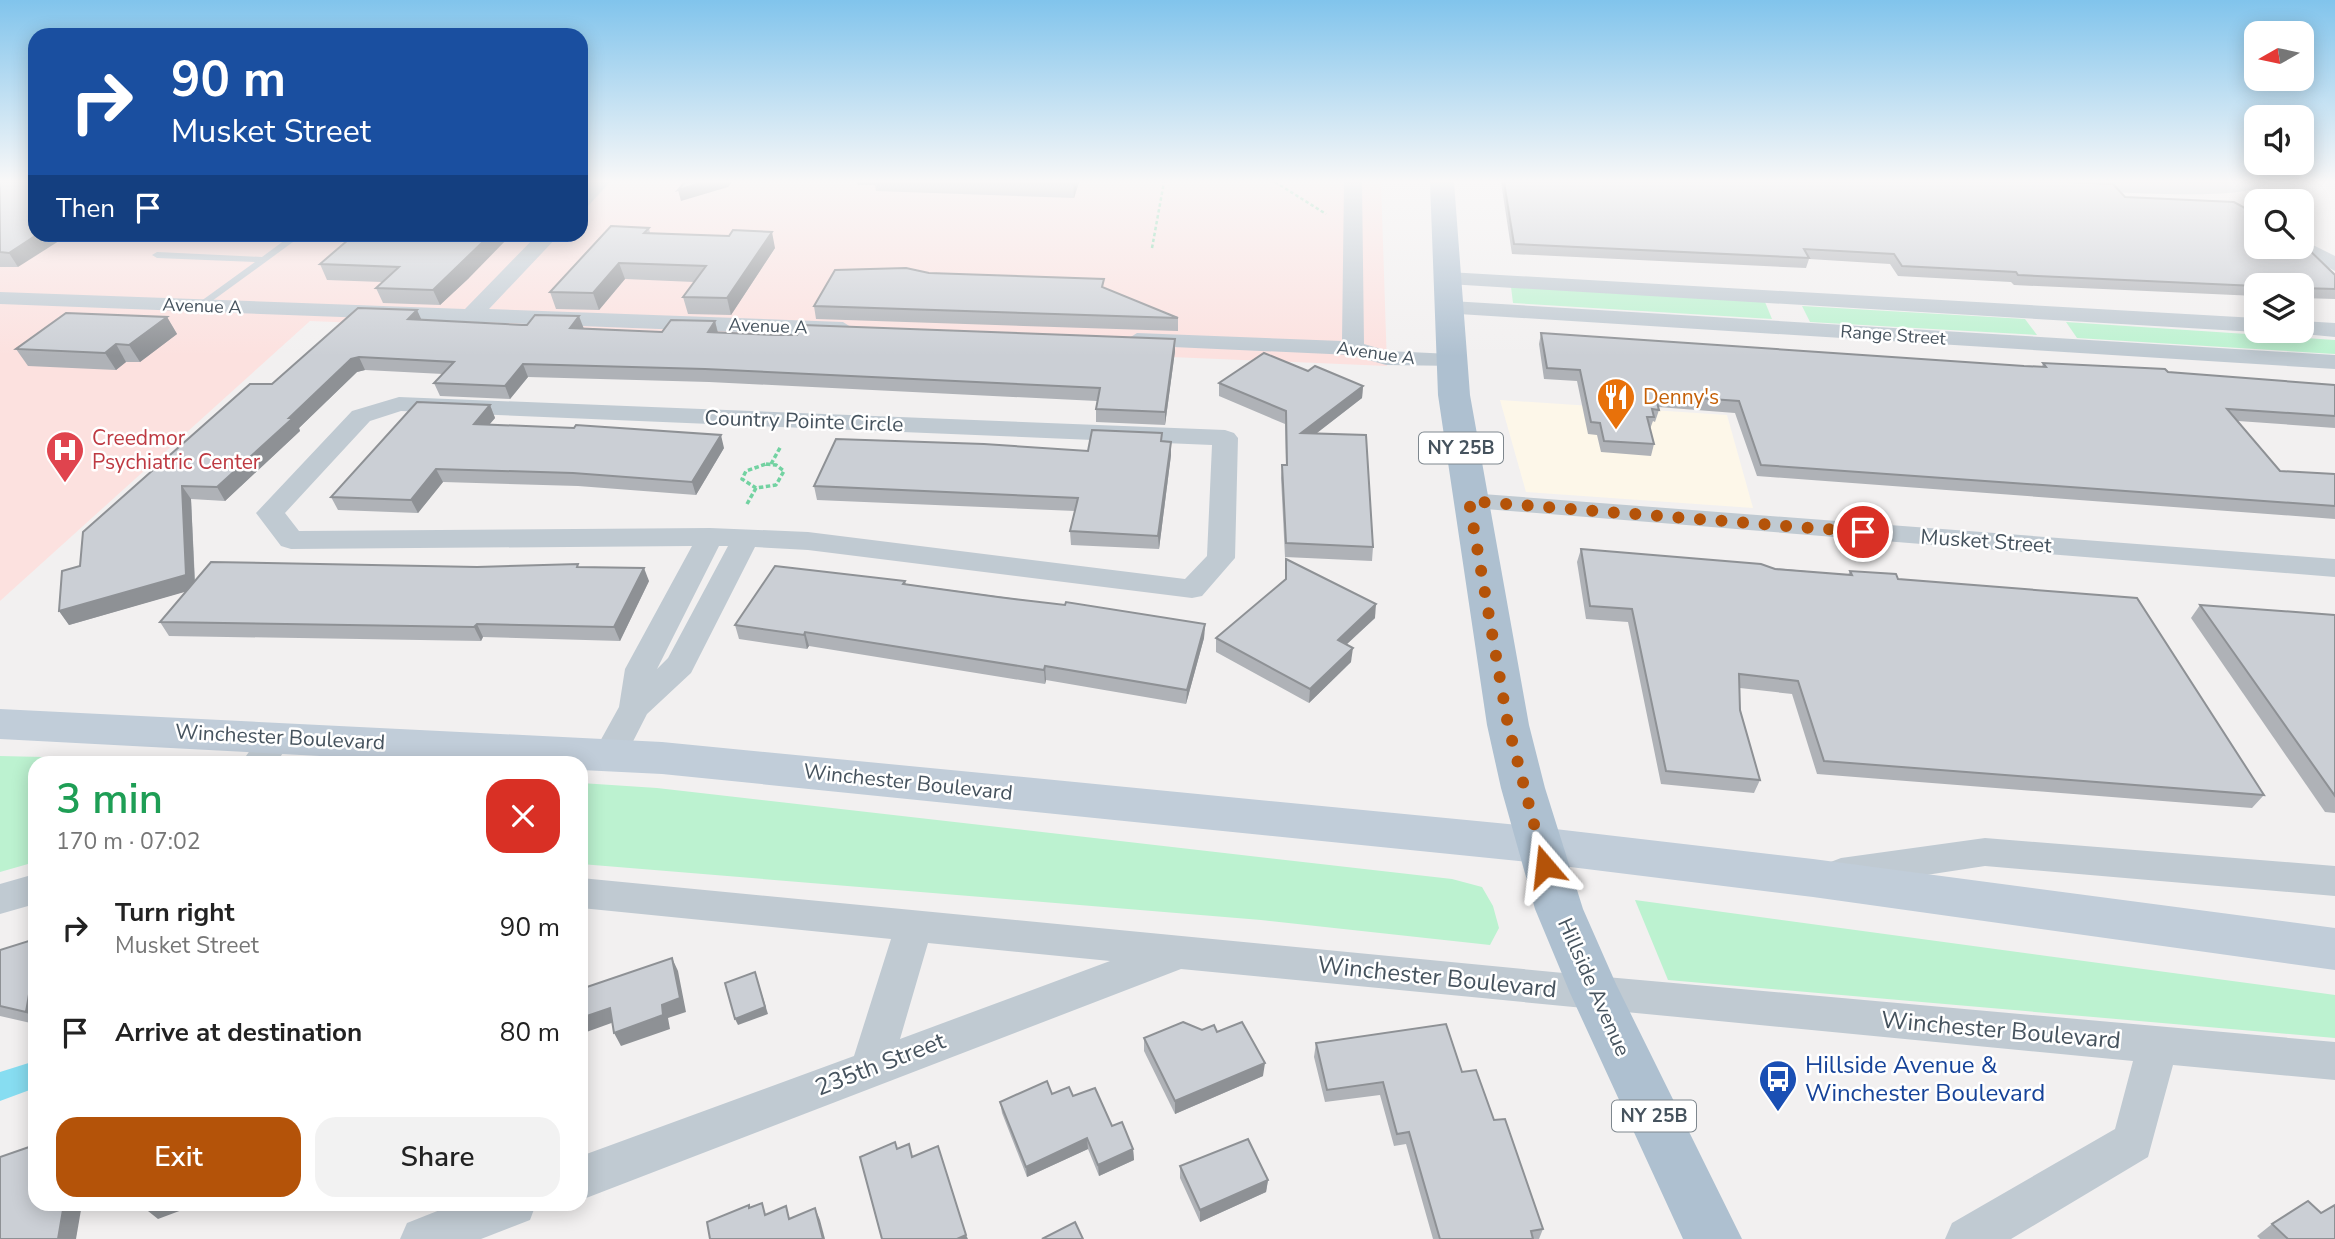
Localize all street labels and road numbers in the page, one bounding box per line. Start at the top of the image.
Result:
street label: Avenue A [162,293,242,319]
street label: Avenue A [728,313,808,339]
street label: Range Street [1839,319,1947,351]
street label: Avenue A [1335,336,1417,370]
street label: Country Pointe Circle [704,404,904,438]
road number: NY 25B [1419,432,1503,463]
street label: Musket Street [1920,522,2053,560]
street label: Winchester Boulevard [174,718,386,756]
street label: Winchester Boulevard [802,757,1014,807]
street label: Hillside Avenue [1551,914,1637,1060]
street label: Winchester Boulevard [1316,949,1558,1005]
street label: Winchester Boulevard [1880,1004,2122,1056]
street label: 235th Street [810,1024,950,1103]
road number: NY 25B [1612,1100,1696,1132]

